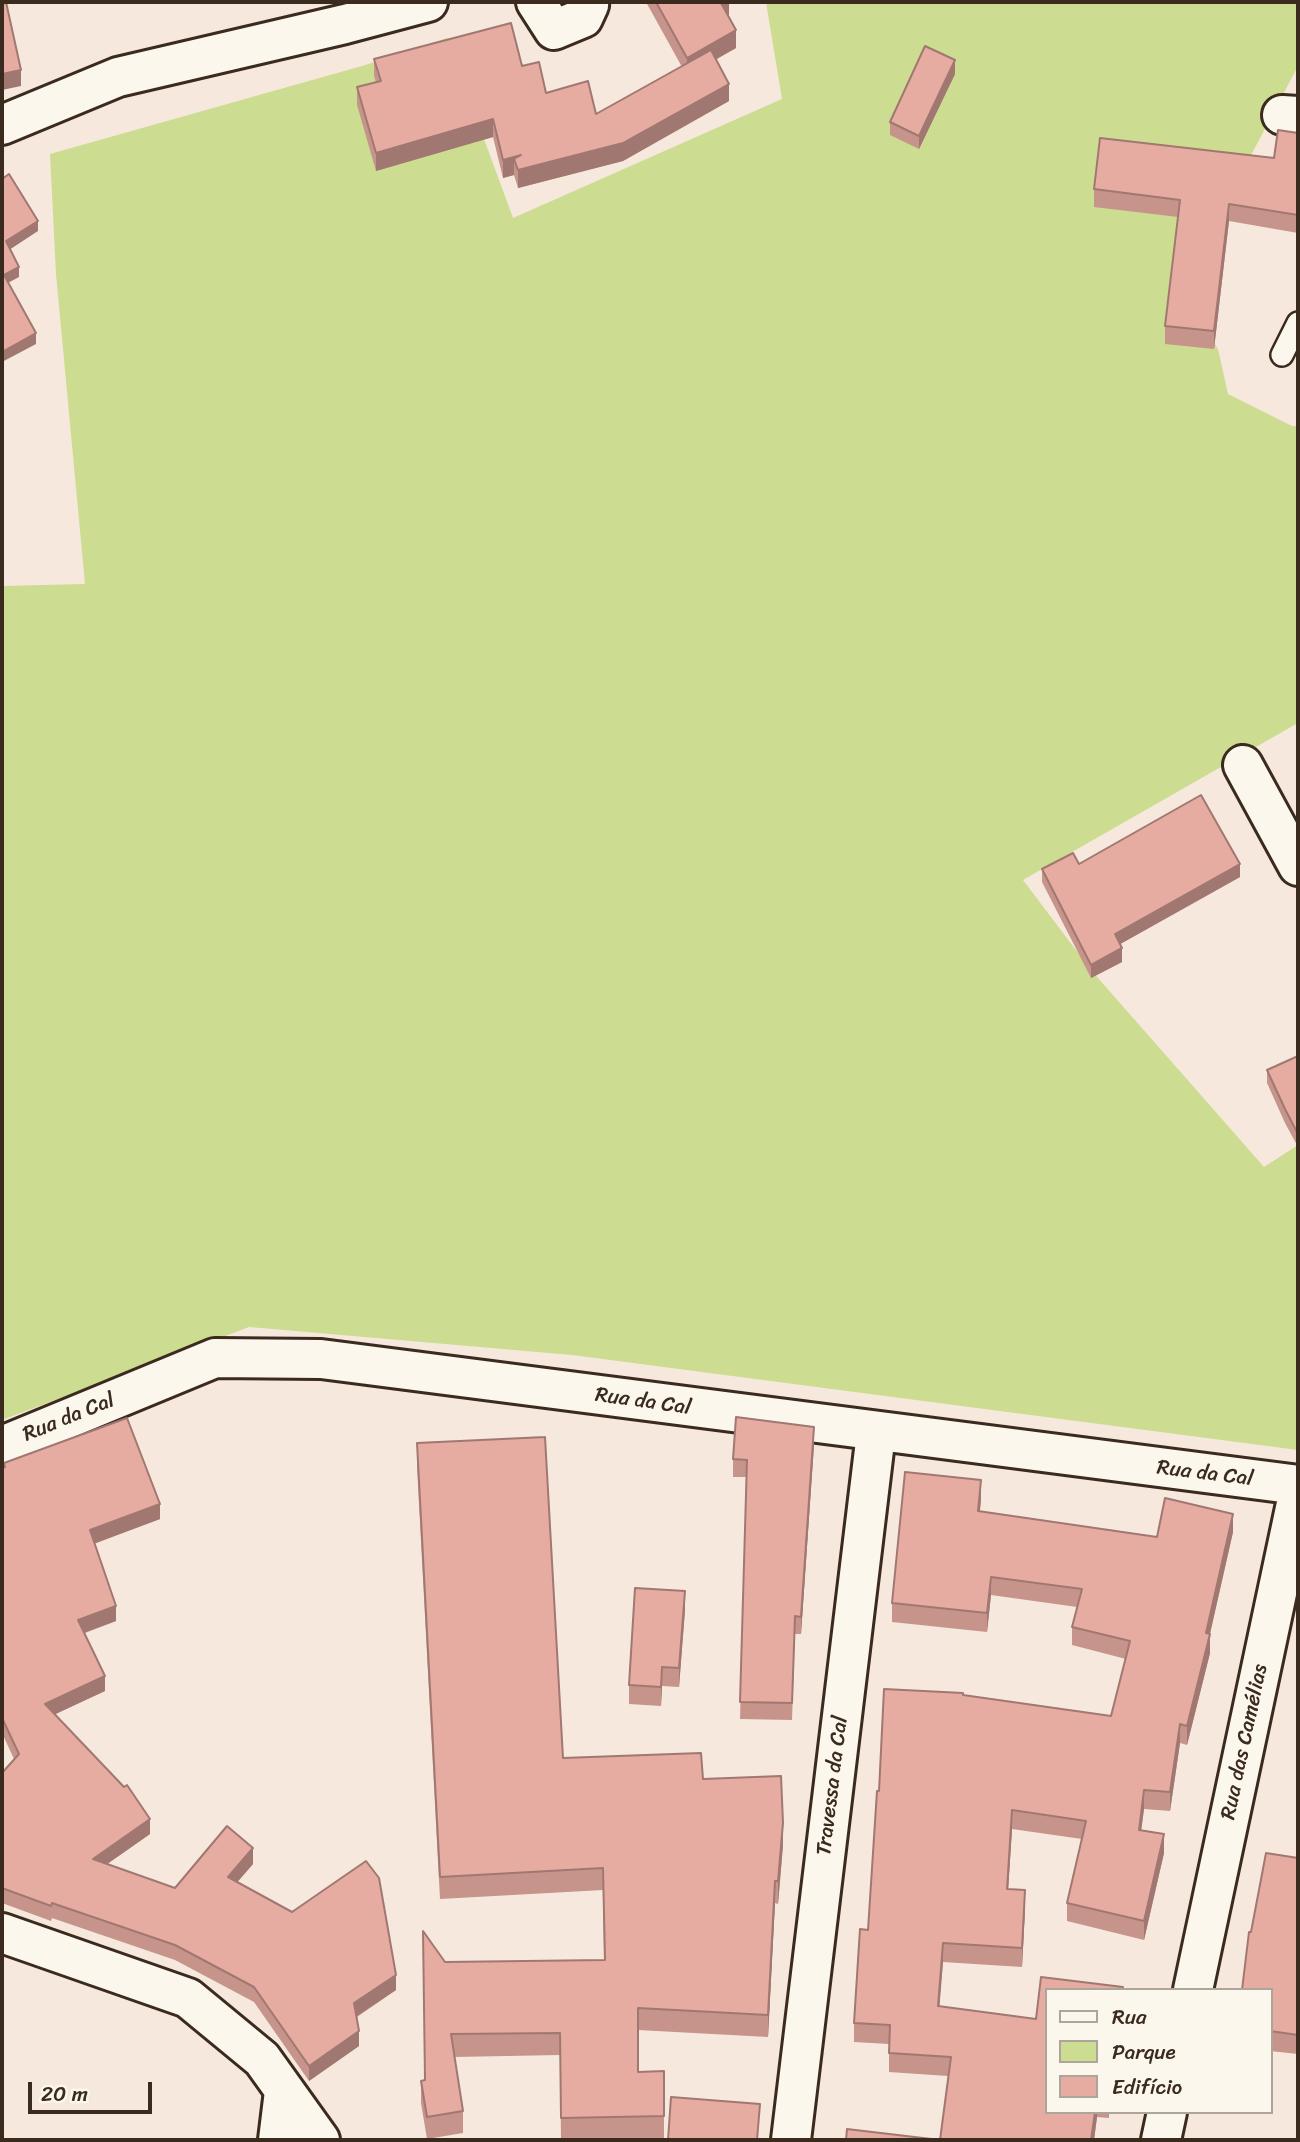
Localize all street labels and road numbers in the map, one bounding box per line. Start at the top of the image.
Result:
street label: Rua da Cal [593,1383,693,1421]
street label: Rua da Cal [19,1388,119,1448]
street label: Rua da Cal [1155,1456,1255,1492]
street label: Rua das Camélias [1216,1662,1274,1822]
street label: Travessa da Cal [812,1715,854,1857]

